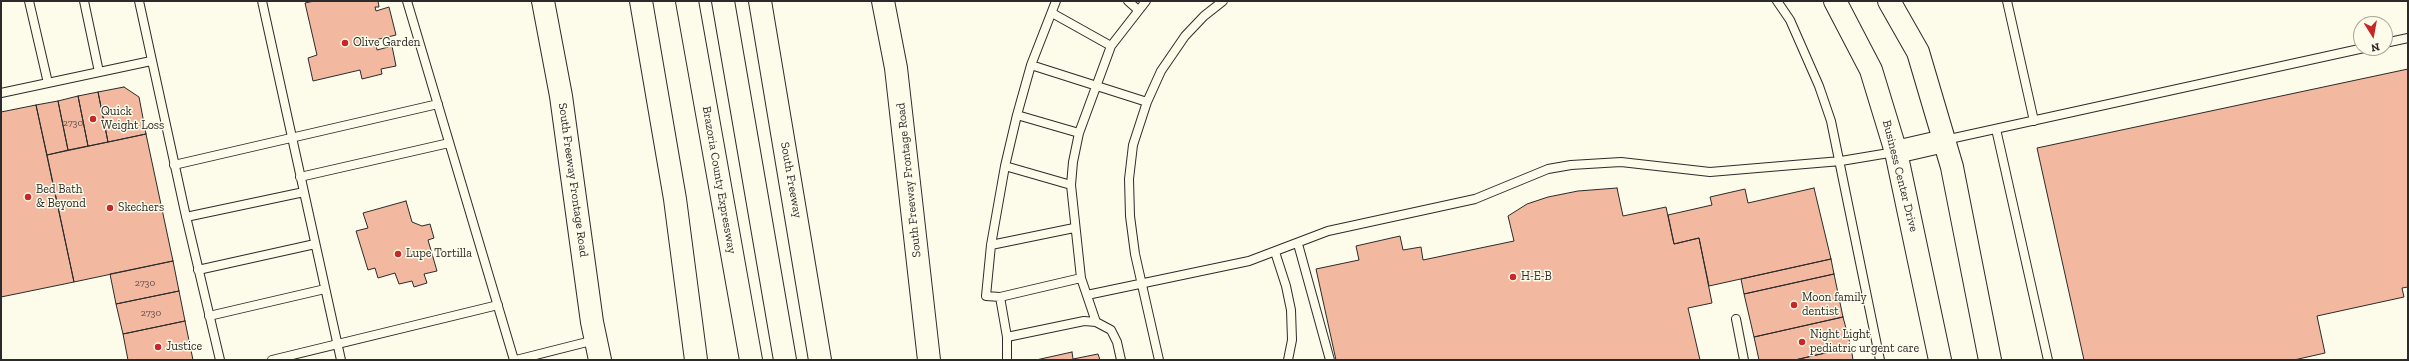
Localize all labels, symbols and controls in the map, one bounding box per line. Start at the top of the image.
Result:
north arrow [2353,16,2393,56]
place label: Olive Garden [353,36,420,50]
marker: Olive Garden [340,38,350,48]
text: N [2370,40,2381,54]
street label: South Freeway Frontage Road [555,102,591,258]
street label: South Freeway Frontage Road [894,102,924,258]
place label: Quick Weight Loss [101,105,164,133]
street label: Brazoria County Expressway [699,105,739,255]
marker: Quick Weight Loss [88,114,98,124]
house number: 2730 [63,117,83,129]
street label: Business Center Drive [1879,119,1921,233]
street label: South Freeway [777,141,805,219]
place label: Bed Bath & Beyond [36,183,86,211]
marker: Bed Bath & Beyond [23,192,33,202]
place label: Skechers [118,201,164,215]
marker: Skechers [105,203,115,213]
place label: Lupe Tortilla [406,247,472,261]
marker: Lupe Tortilla [393,249,403,259]
place label: H-E-B [1521,270,1552,284]
marker: H-E-B [1508,272,1518,282]
house number: 2730 [135,277,155,289]
place label: Moon family dentist [1802,291,1867,319]
marker: Moon family dentist [1789,300,1799,310]
house number: 2730 [141,307,161,319]
place label: Night Light pediatric urgent care [1810,328,1919,356]
marker: Night Light pediatric urgent care [1797,337,1807,347]
place label: Justice [166,340,202,354]
marker: Justice [153,342,163,352]

